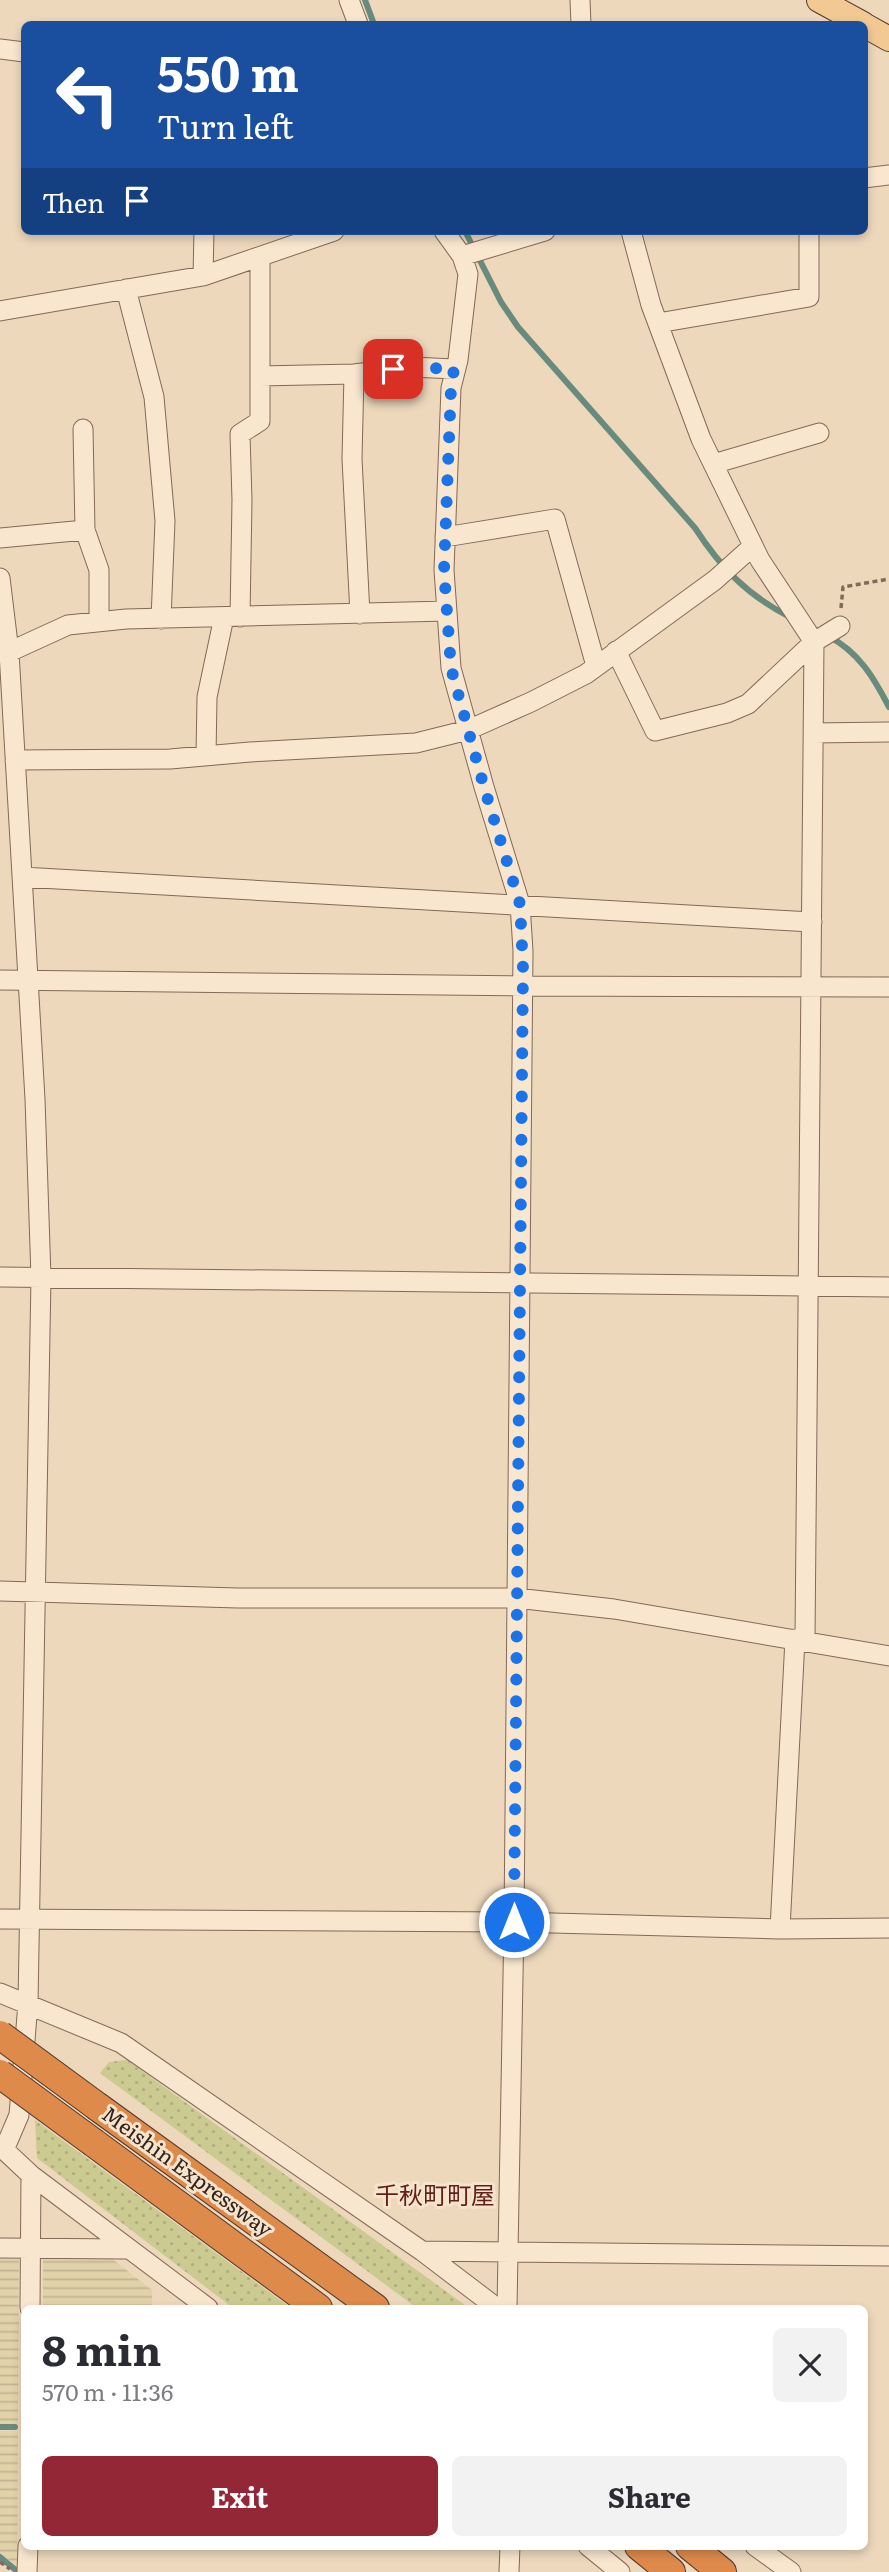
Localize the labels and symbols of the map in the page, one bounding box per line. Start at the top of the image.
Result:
pin [363,339,423,399]
position arrow [477,1885,551,1959]
street label: Meishin Expressway [97,2097,281,2243]
district label: 千秋町町屋 [375,2176,495,2211]

